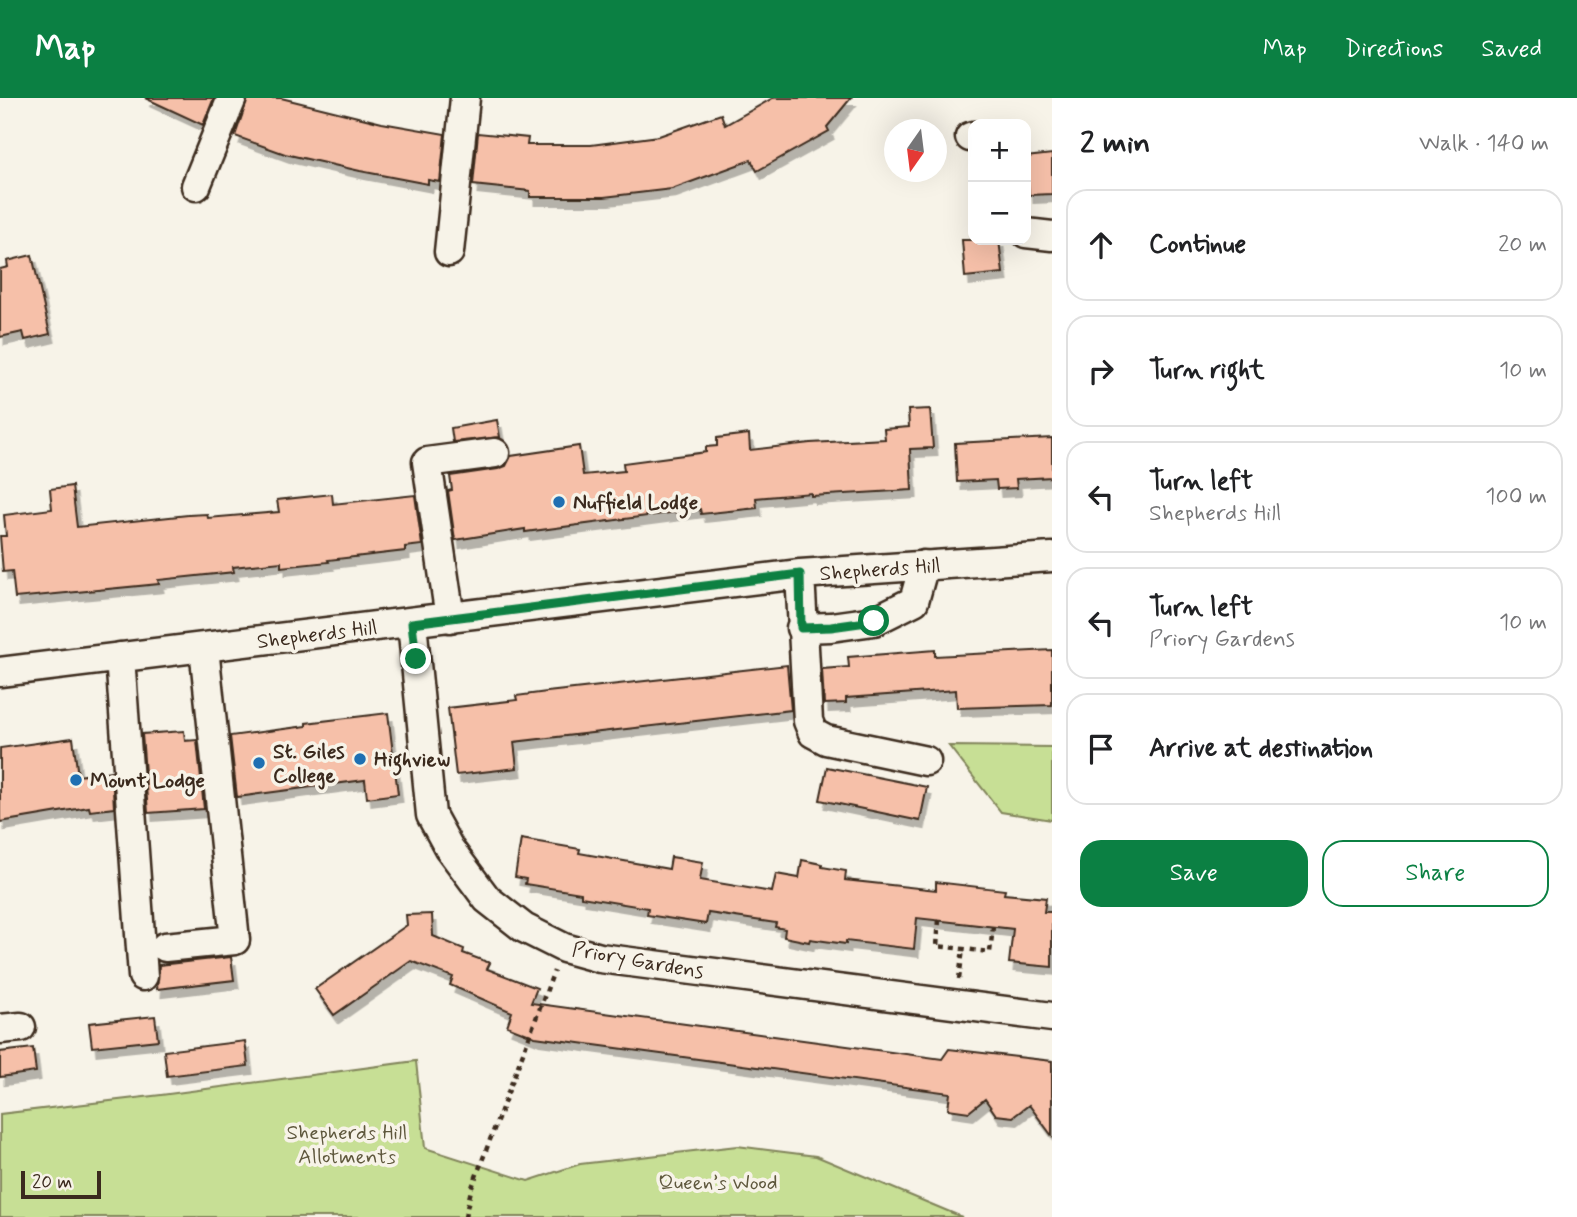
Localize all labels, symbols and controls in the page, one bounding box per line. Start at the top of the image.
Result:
text: Map [35,27,95,71]
text: Map [1263,34,1307,65]
text: Directions [1345,34,1443,65]
text: Saved [1481,34,1542,65]
north arrow [884,119,947,182]
map controls [968,119,1031,245]
button: + [968,119,1031,182]
text: 2 min [1080,124,1150,163]
text: Walk · 140 m [1419,129,1549,159]
button: − [968,182,1031,245]
icon: ahead [1082,226,1120,264]
text: Continue [1149,228,1246,262]
text: 20 m [1498,230,1547,260]
icon: right [1082,352,1120,390]
text: Turn right [1149,354,1265,388]
text: 10 m [1499,356,1547,386]
text: Turn left [1149,465,1253,499]
icon: left [1082,478,1120,516]
text: 100 m [1485,482,1547,512]
place label: Nuffield Lodge [573,489,698,519]
marker: Nuffield Lodge [551,494,567,510]
text: Shepherds Hill [1149,499,1282,529]
street label: Shepherds Hill [819,552,941,588]
text: Turn left [1149,591,1253,625]
icon: left [1082,604,1120,642]
route start [858,605,889,636]
text: 10 m [1499,608,1547,638]
street label: Shepherds Hill [255,614,379,656]
text: Priory Gardens [1149,625,1295,655]
route end [400,643,431,674]
icon: arrive [1082,730,1120,768]
text: Arrive at destination [1149,732,1373,766]
place label: St. Giles College [273,738,345,790]
place label: Highview [374,746,450,776]
marker: Highview [352,751,368,767]
marker: St. Giles College [251,755,267,771]
place label: Mount Lodge [90,767,205,797]
marker: Mount Lodge [68,772,84,788]
button: Save [1080,840,1308,907]
button: Share [1322,840,1549,907]
street label: Priory Gardens [570,936,706,986]
park label: Shepherds Hill Allotments [286,1119,408,1171]
scale bar [21,1168,102,1200]
park label: Queen’s Wood [658,1169,778,1197]
text: 20 m [32,1170,72,1195]

